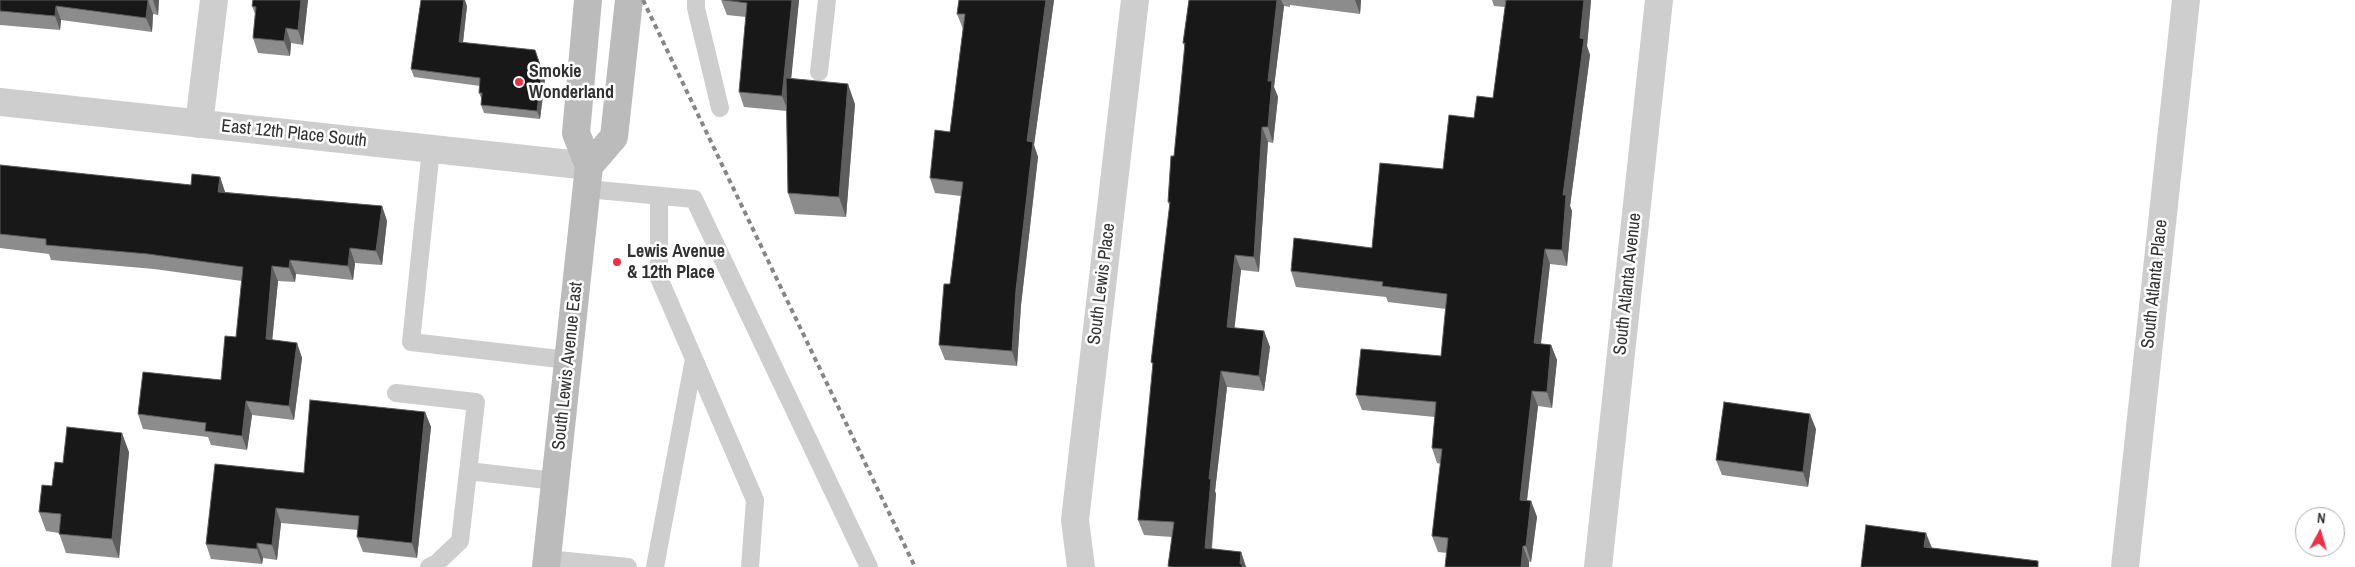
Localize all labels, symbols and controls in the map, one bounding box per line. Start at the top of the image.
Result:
place label: Smokie Wonderland [529,61,614,104]
marker: Smokie Wonderland [513,76,525,88]
street label: East 12th Place South [220,116,368,152]
street label: South Atlanta Avenue [1610,212,1646,356]
street label: South Atlanta Place [2137,218,2173,350]
street label: South Lewis Place [1084,222,1120,346]
place label: Lewis Avenue & 12th Place [627,241,725,284]
marker: Lewis Avenue & 12th Place [611,256,623,268]
street label: South Lewis Avenue East [548,281,588,451]
north arrow [2295,507,2345,557]
text: N [2316,509,2327,527]

